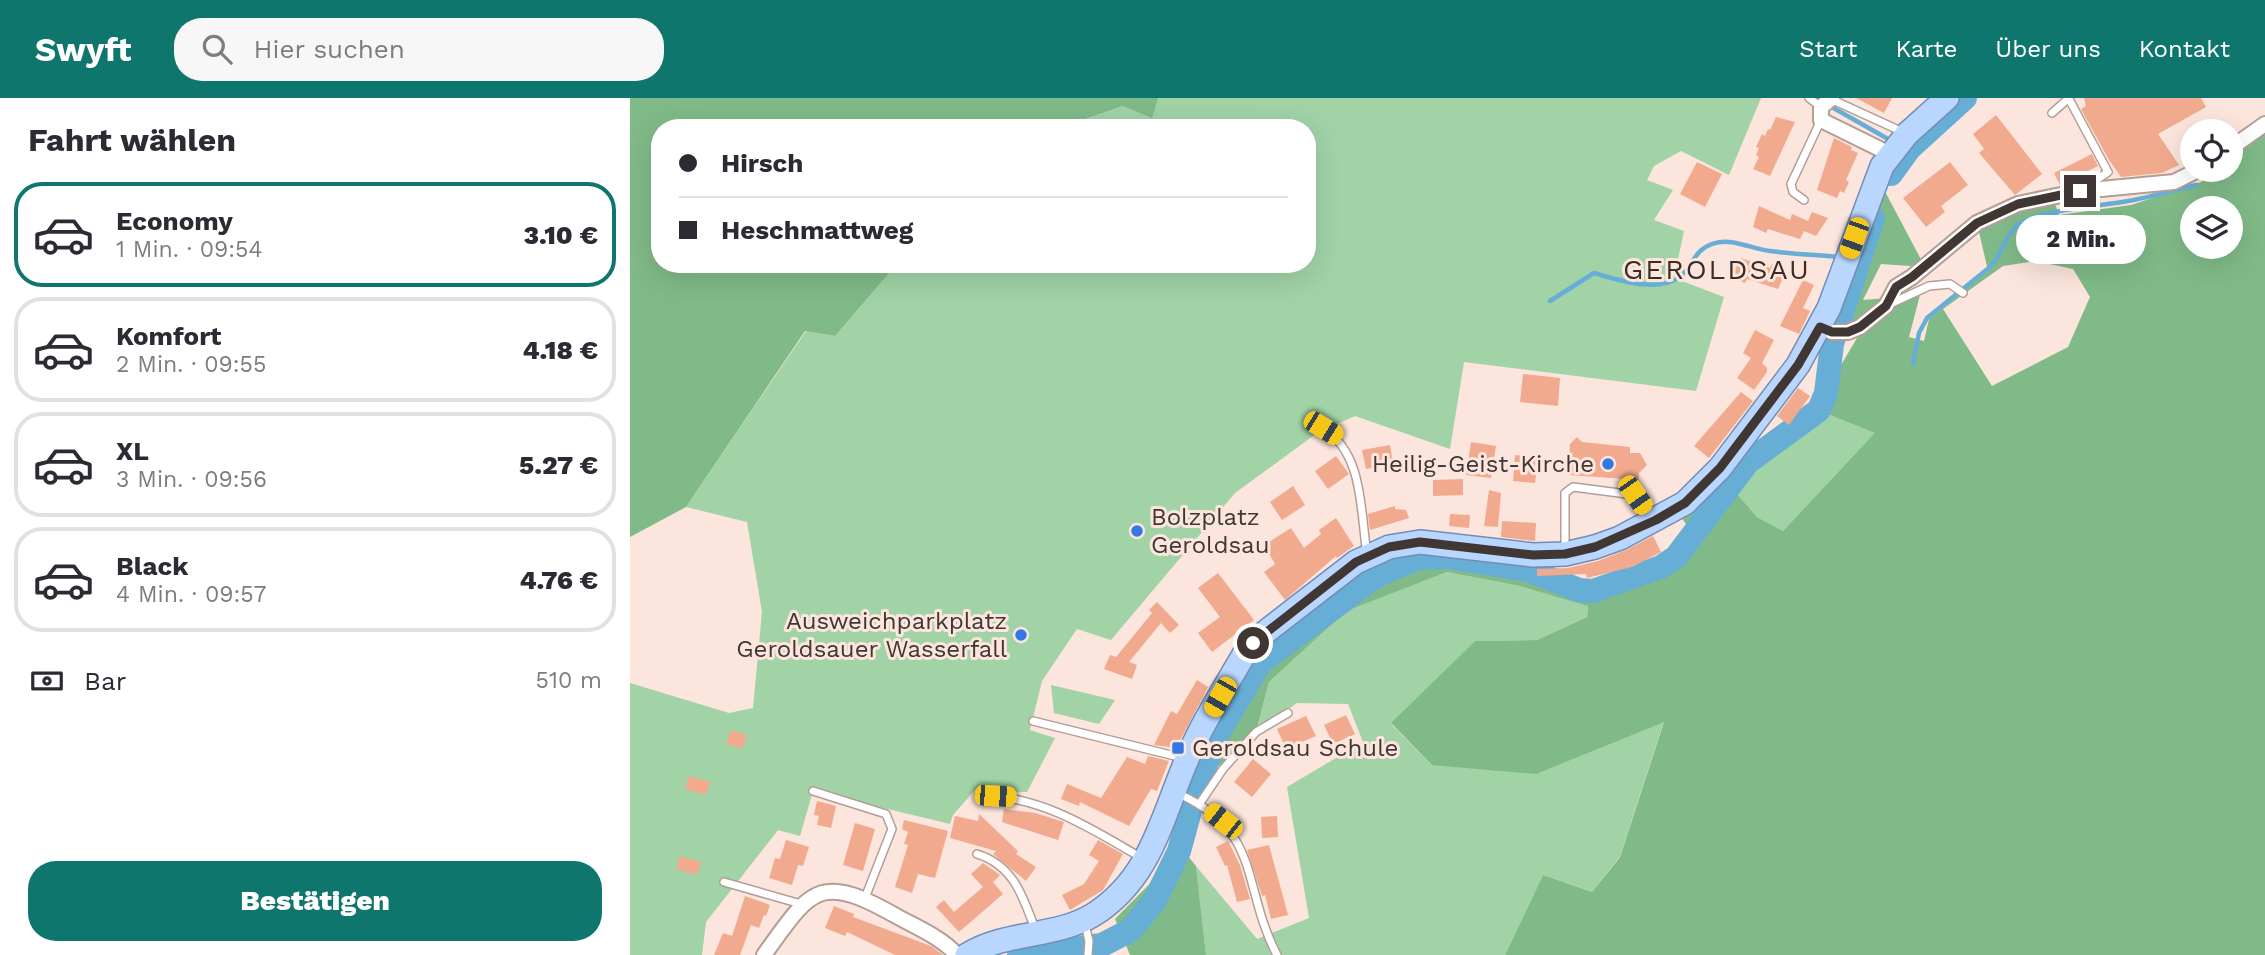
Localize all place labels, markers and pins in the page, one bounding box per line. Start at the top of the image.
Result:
place label: Heilig-Geist-Kirche [1372,450,1594,478]
marker: Heilig-Geist-Kirche [1600,456,1616,472]
place label: Bolzplatz Geroldsau [1151,503,1269,559]
marker: Bolzplatz Geroldsau [1129,523,1145,539]
place label: Ausweichparkplatz Geroldsauer Wasserfall [736,607,1008,663]
marker: Ausweichparkplatz Geroldsauer Wasserfall [1013,627,1029,643]
place label: Geroldsau Schule [1192,734,1398,762]
marker: Geroldsau Schule [1170,740,1186,756]

